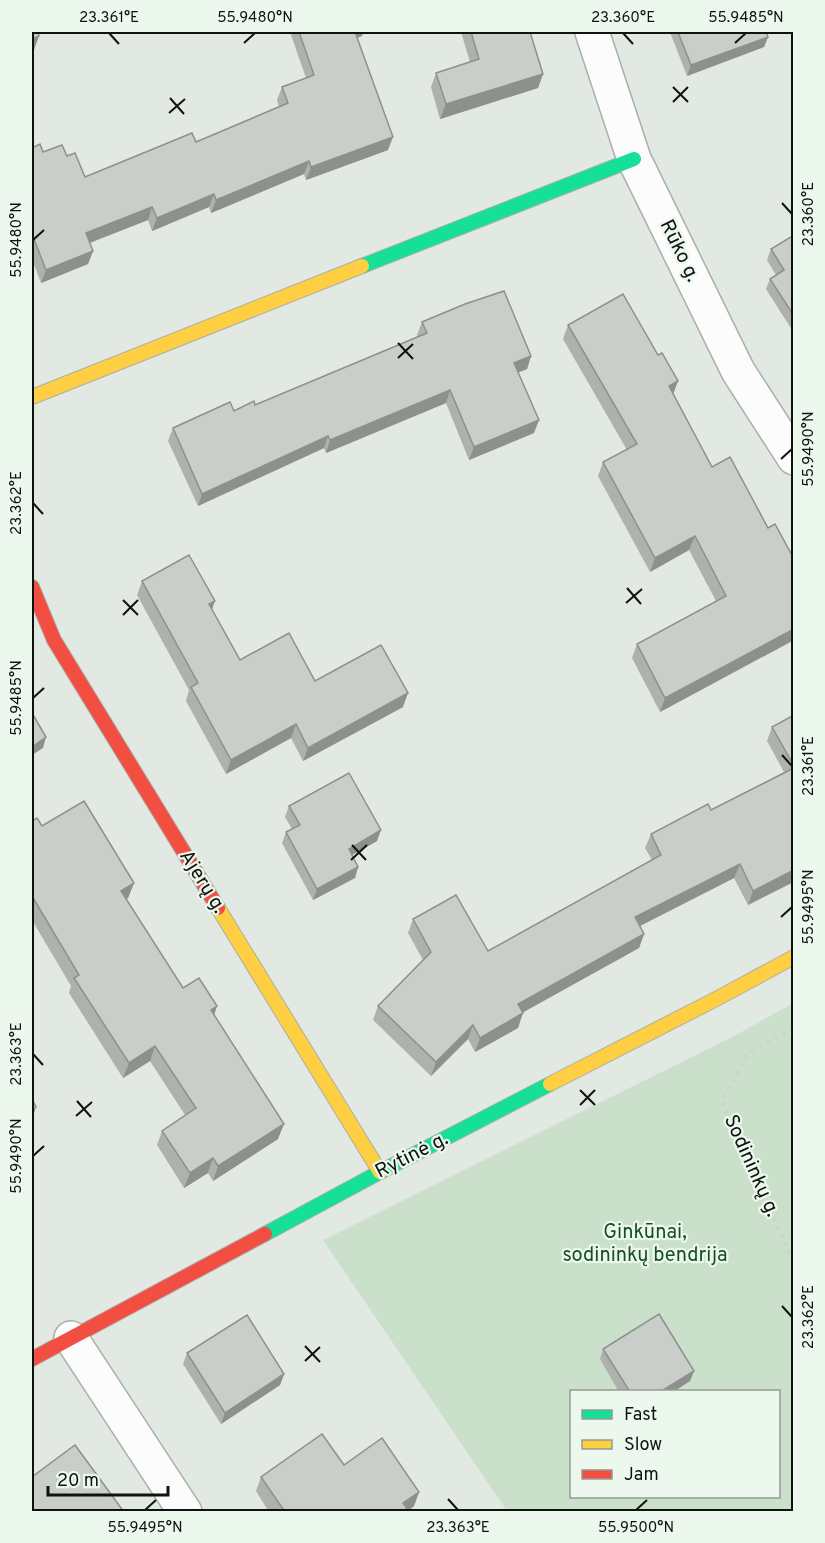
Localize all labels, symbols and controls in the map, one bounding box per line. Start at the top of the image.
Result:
text: 23.361°E [79,9,139,28]
text: 55.9480°N [217,9,293,28]
text: 23.360°E [591,9,655,28]
text: 55.9485°N [708,9,784,28]
text: 23.360°E [800,182,819,246]
text: 55.9480°N [8,202,27,278]
street label: Rūko g. [653,216,705,286]
text: 55.9490°N [800,411,819,487]
text: 23.362°E [8,471,27,535]
text: 55.9485°N [8,660,27,736]
text: 23.361°E [800,736,819,796]
street label: Ajerų g. [172,846,232,918]
text: 55.9495°N [800,869,819,945]
text: 23.363°E [8,1022,27,1086]
street label: Sodininkų g. [717,1111,785,1221]
text: 55.9490°N [8,1118,27,1194]
street label: Rytinė g. [371,1127,453,1185]
park label: Ginkūnai, sodininkų bendrija [562,1220,728,1269]
text: 23.362°E [800,1285,819,1349]
legend [570,1390,780,1498]
text: Fast [624,1404,657,1427]
text: Slow [624,1434,662,1457]
scale bar [48,1459,168,1497]
text: Jam [624,1464,659,1487]
text: 20 m [57,1470,99,1493]
text: 55.9495°N [107,1519,183,1538]
text: 23.363°E [426,1519,490,1538]
text: 55.9500°N [598,1519,674,1538]

